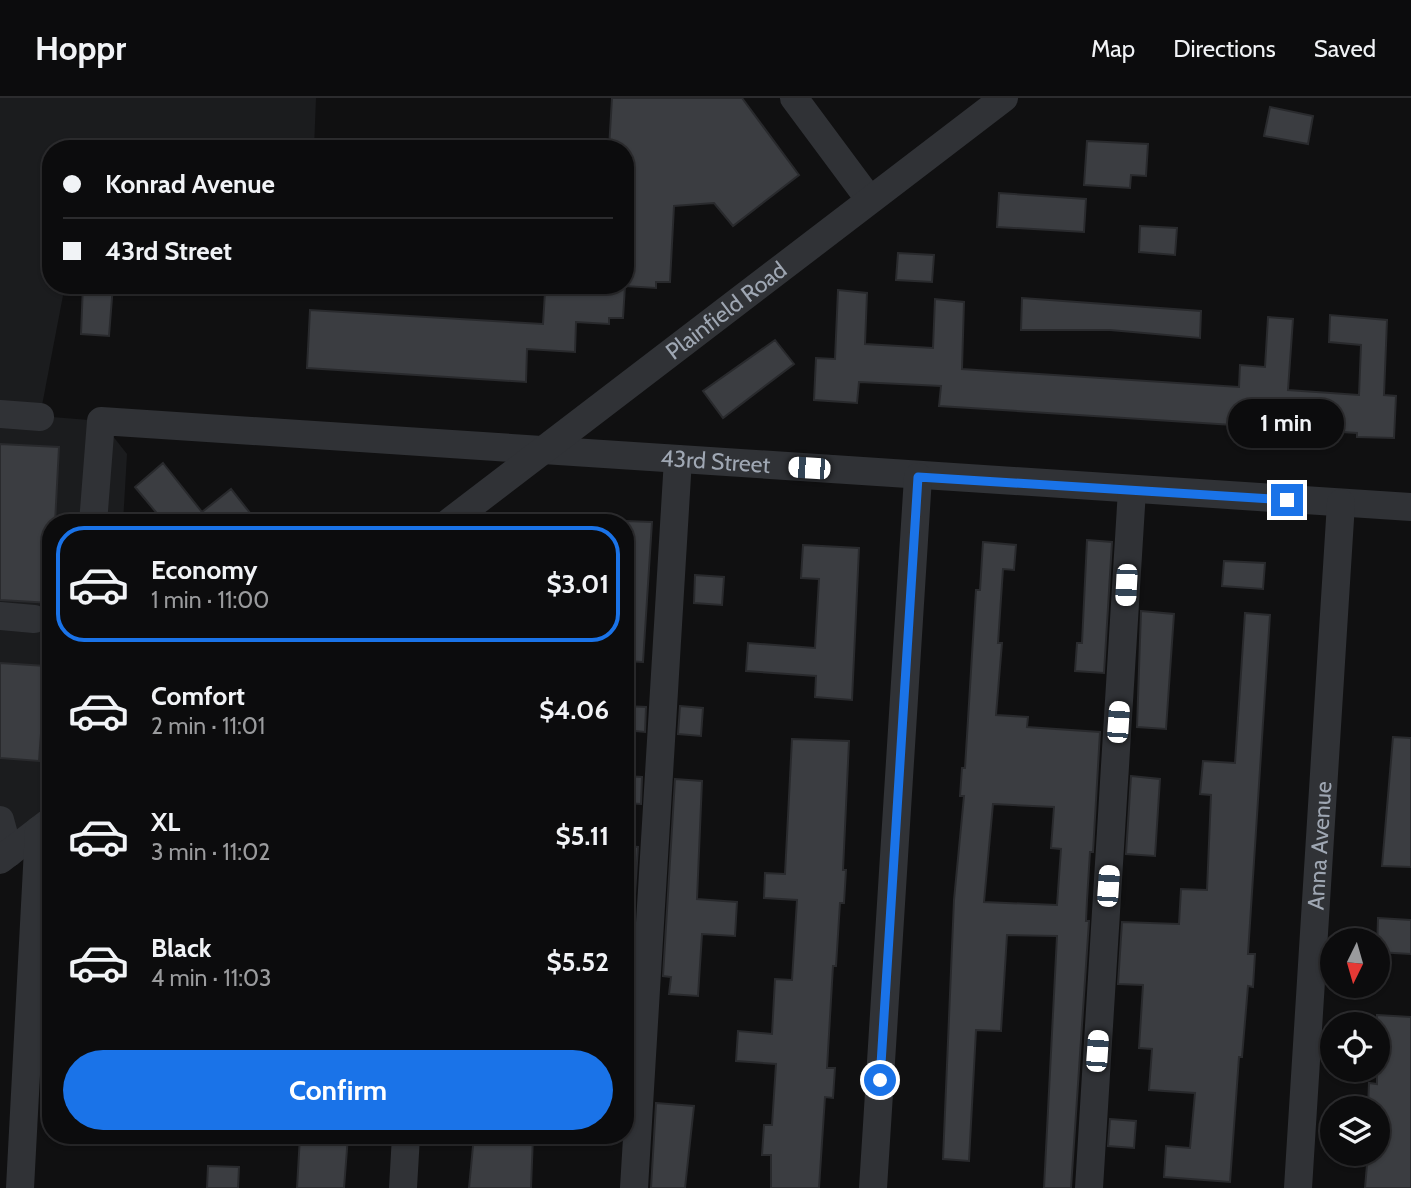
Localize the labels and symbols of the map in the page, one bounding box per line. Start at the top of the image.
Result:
street label: Plainfield Road [660,255,792,365]
callout: 1 min [1229,398,1345,448]
street label: 43rd Street [660,444,771,479]
car [788,456,831,480]
route end [1271,484,1303,516]
car [1115,563,1138,607]
car [1107,700,1130,744]
street label: Anna Avenue [1301,780,1338,911]
car [1097,864,1120,908]
north arrow [1320,928,1390,998]
car [1086,1029,1109,1073]
route start [864,1064,896,1096]

